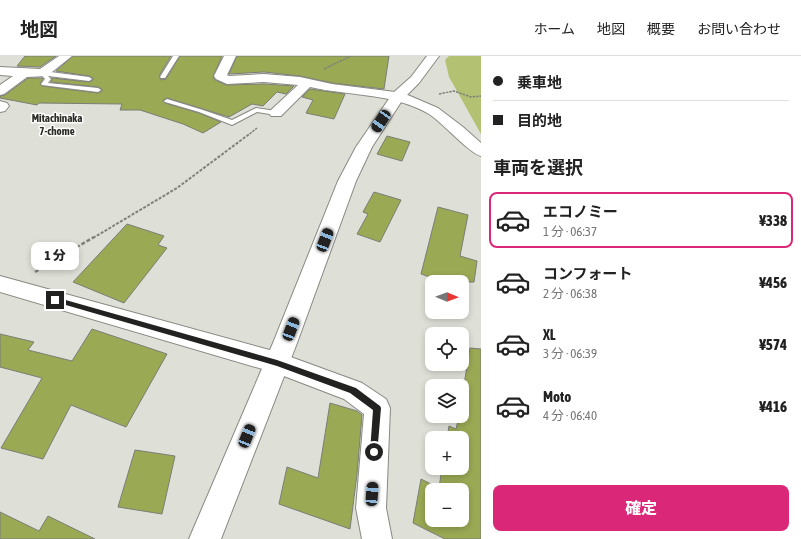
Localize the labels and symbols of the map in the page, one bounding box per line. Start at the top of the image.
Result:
car [369,108,393,134]
district label: Mitachinaka 7-chome [32,112,82,137]
car [315,227,335,253]
callout: 1 分 [31,242,79,270]
north arrow [425,275,469,319]
route end [46,291,64,309]
car [281,316,301,342]
car [237,423,257,449]
route start [365,443,383,461]
car [365,482,379,506]

